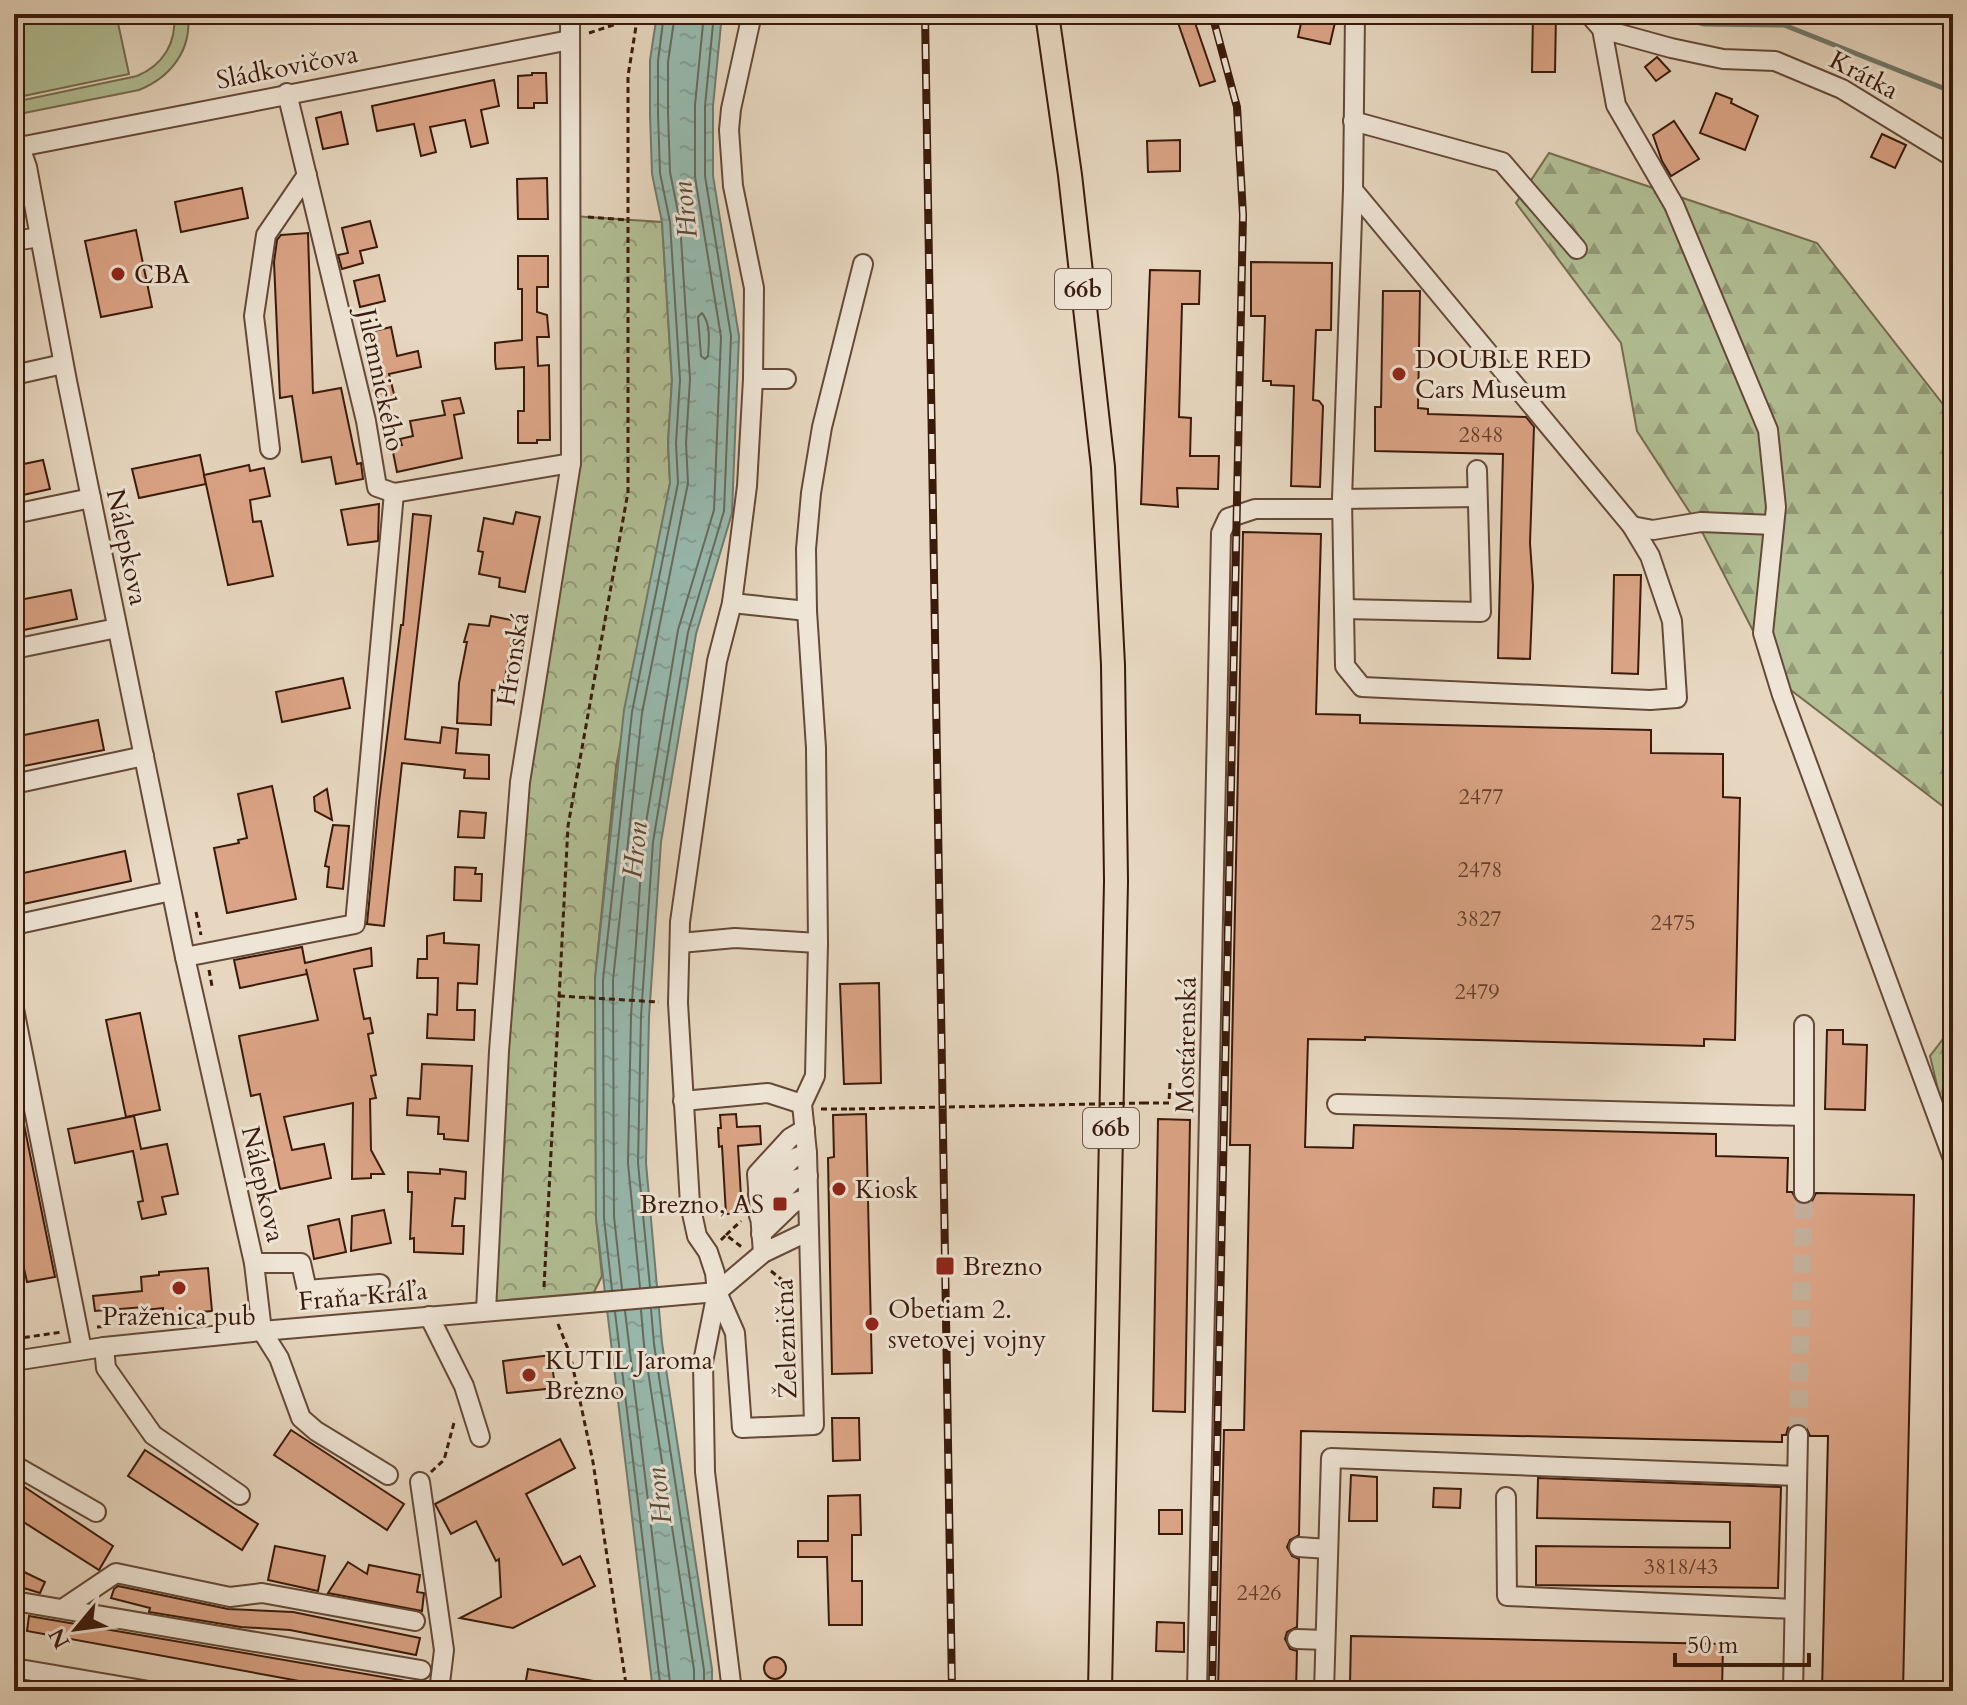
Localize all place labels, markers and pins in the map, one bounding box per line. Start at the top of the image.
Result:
place label: CBA [134,257,191,292]
marker: CBA [109,265,127,283]
place label: DOUBLE RED Cars Museum [1415,342,1591,407]
marker: DOUBLE RED Cars Museum [1390,365,1408,383]
place label: Kiosk [855,1172,918,1207]
marker: Kiosk [830,1180,848,1198]
place label: Brezno, AS [639,1187,764,1222]
marker: Brezno, AS [771,1195,789,1213]
place label: Brezno [963,1249,1042,1284]
marker: Brezno [934,1255,956,1277]
marker: Praženica pub [170,1279,188,1297]
place label: Obetiam 2. svetovej vojny [888,1292,1046,1357]
place label: Praženica pub [102,1299,256,1334]
marker: Obetiam 2. svetovej vojny [863,1315,881,1333]
place label: KUTIL Jaroma Brezno [545,1343,713,1408]
marker: KUTIL Jaroma Brezno [520,1366,538,1384]

